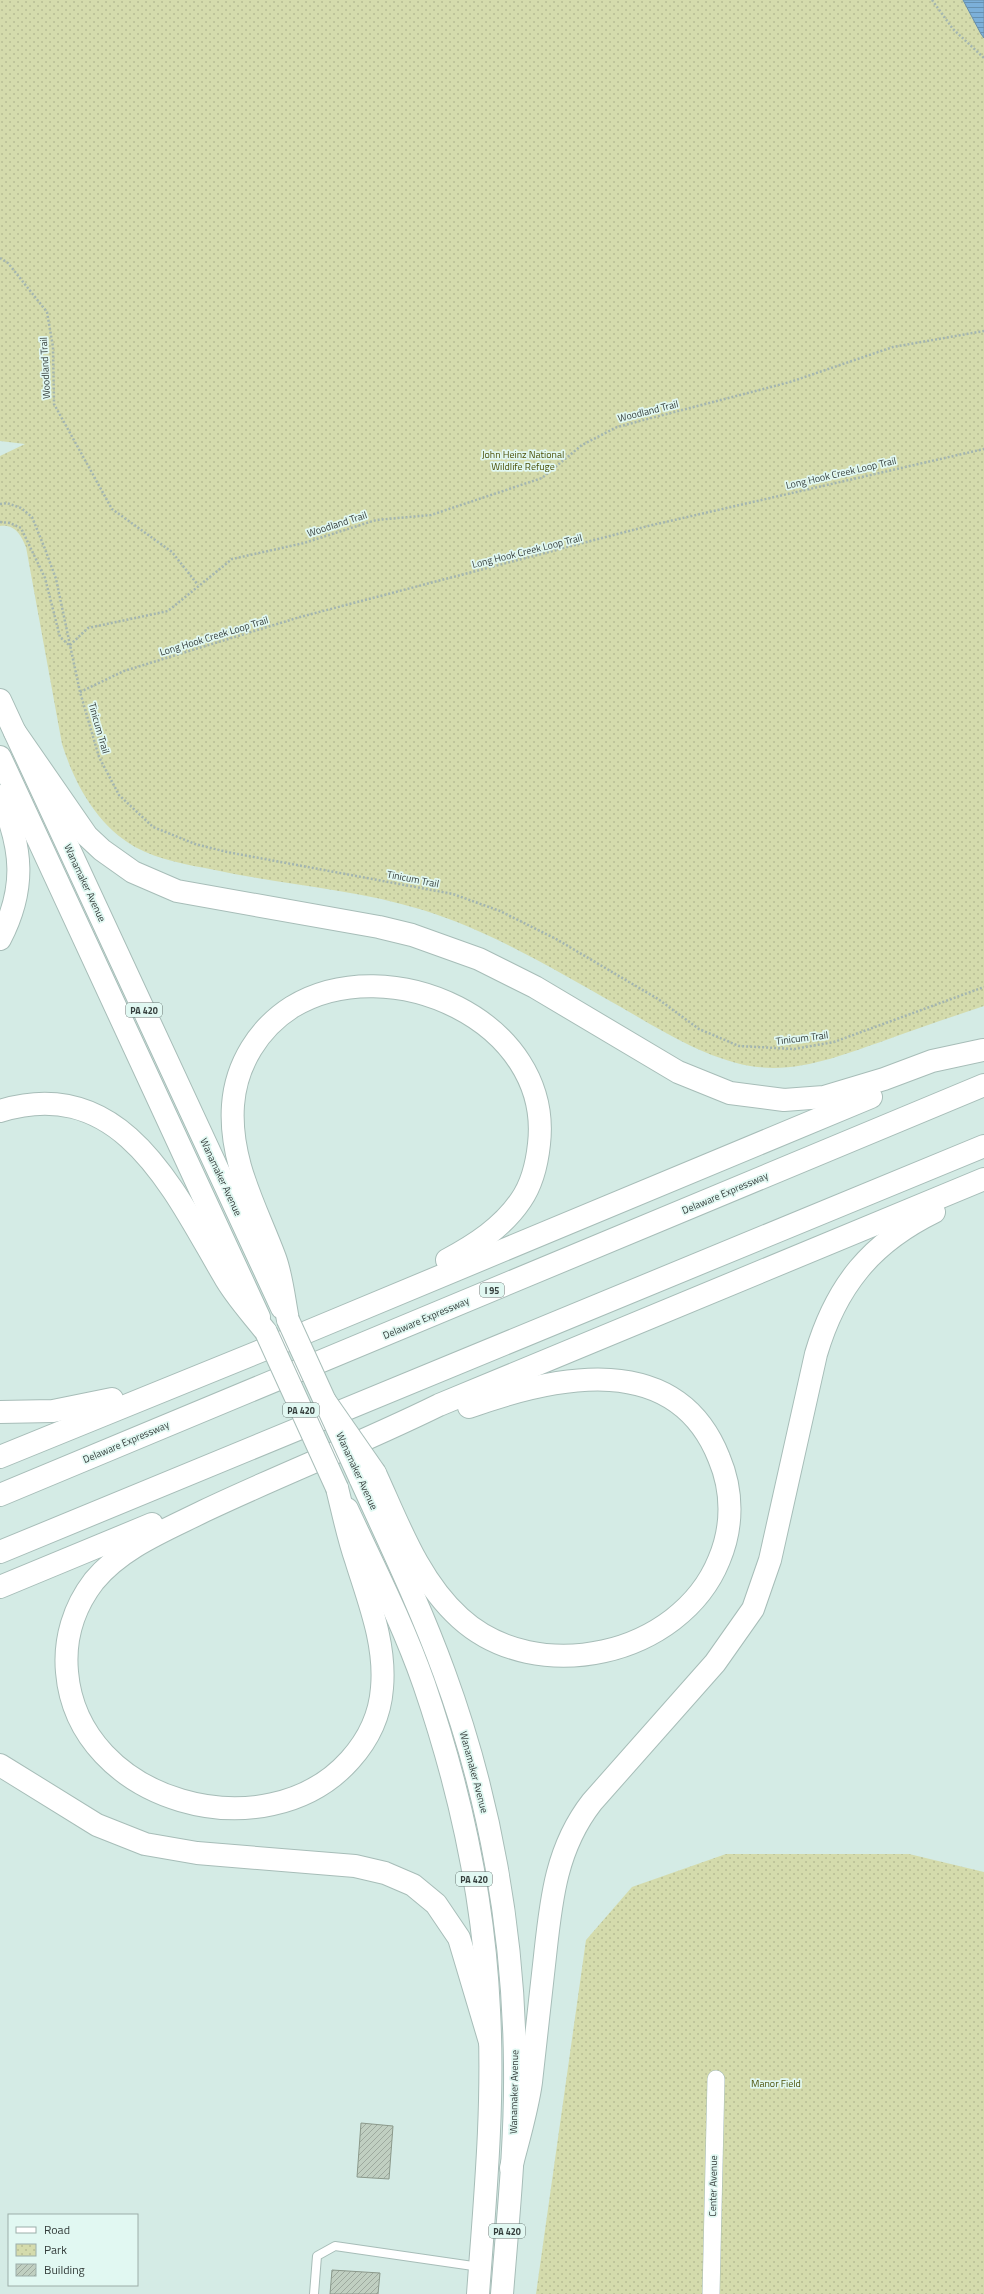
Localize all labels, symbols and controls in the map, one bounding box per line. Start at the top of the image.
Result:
street label: Woodland Trail [36,337,54,399]
street label: Woodland Trail [616,396,680,426]
park label: John Heinz National Wildlife Refuge [482,447,564,474]
street label: Long Hook Creek Loop Trail [784,453,898,493]
street label: Woodland Trail [305,507,369,541]
street label: Long Hook Creek Loop Trail [470,530,584,572]
street label: Long Hook Creek Loop Trail [158,612,270,660]
street label: Tinicum Trail [85,701,113,755]
street label: Wanamaker Avenue [60,842,110,924]
street label: Tinicum Trail [386,867,440,891]
road number: PA 420 [126,1003,162,1017]
street label: Tinicum Trail [775,1027,829,1049]
street label: Wanamaker Avenue [196,1136,246,1218]
street label: Delaware Expressway [680,1168,771,1218]
road number: I 95 [480,1283,504,1297]
street label: Delaware Expressway [381,1293,472,1343]
road number: PA 420 [283,1403,319,1417]
street label: Delaware Expressway [81,1417,172,1467]
street label: Wanamaker Avenue [332,1430,382,1512]
street label: Wanamaker Avenue [456,1729,492,1815]
road number: PA 420 [456,1872,492,1886]
street label: Wanamaker Avenue [506,2050,522,2134]
park label: Manor Field [751,2076,801,2091]
street label: Center Avenue [705,2155,721,2217]
legend [8,2214,138,2286]
text: Road [44,2220,70,2239]
road number: PA 420 [489,2224,525,2238]
text: Park [44,2240,67,2259]
text: Building [44,2260,85,2279]

